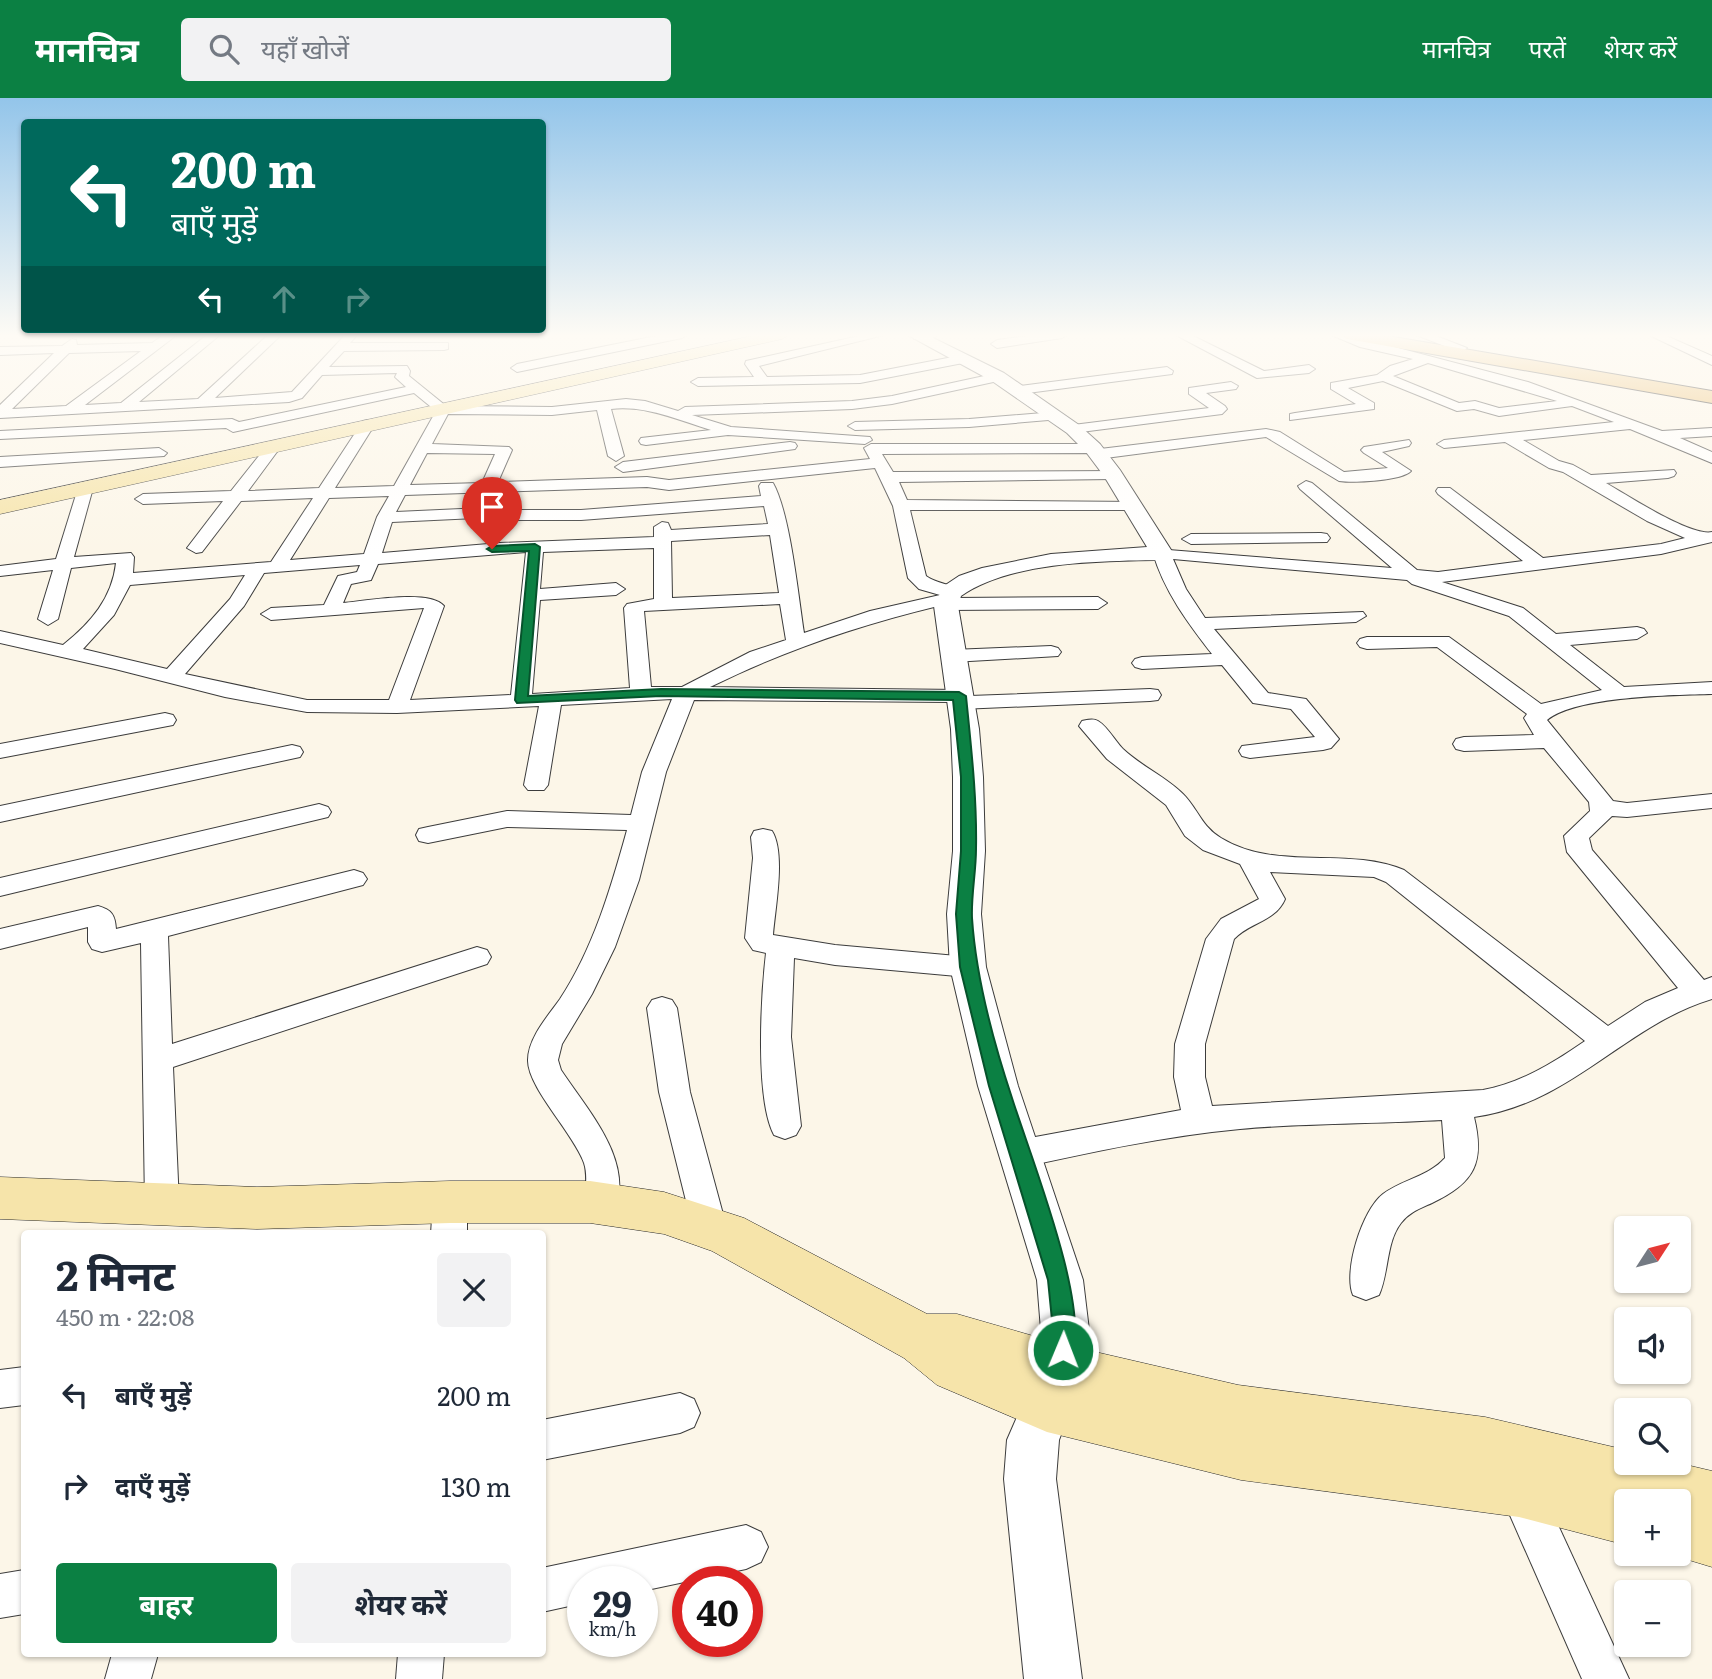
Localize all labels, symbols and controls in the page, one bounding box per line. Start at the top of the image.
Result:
search box [181,18,671,81]
text: मानचित्र [35,23,139,72]
text: यहाँ खोजें [261,28,349,67]
icon: search [205,30,243,68]
text: मानचित्र [1422,30,1491,65]
text: परतें [1529,30,1566,65]
text: शेयर करें [1604,30,1677,65]
text: 200 m [171,130,316,203]
icon: left [56,147,147,238]
text: बाएँ मुड़ें [171,197,258,245]
icon: left [192,280,230,318]
icon: ahead [265,280,303,318]
icon: right [338,280,376,318]
pin [462,477,522,549]
icon: arrive [473,488,511,526]
north arrow [1614,1216,1690,1293]
map controls [1614,1216,1691,1657]
text: 2 मिनट [56,1242,175,1304]
button: close [437,1253,511,1327]
text: 450 m · 22:08 [56,1299,194,1333]
button: sound [1614,1307,1691,1384]
position arrow [1026,1313,1100,1387]
text: बाएँ मुड़ें [115,1374,192,1413]
text: 200 m [437,1375,511,1414]
icon: left [56,1376,94,1414]
button: search [1614,1398,1691,1475]
text: दाएँ मुड़ें [115,1465,190,1504]
text: 130 m [441,1466,511,1505]
icon: right [56,1467,94,1505]
button: + [1614,1489,1691,1566]
button: बाहर [56,1563,277,1643]
button: शेयर करें [291,1563,511,1643]
speed limit sign: 40 [672,1566,763,1657]
text: 29 [593,1576,632,1628]
button: − [1614,1580,1691,1657]
text: km/h [589,1615,636,1642]

